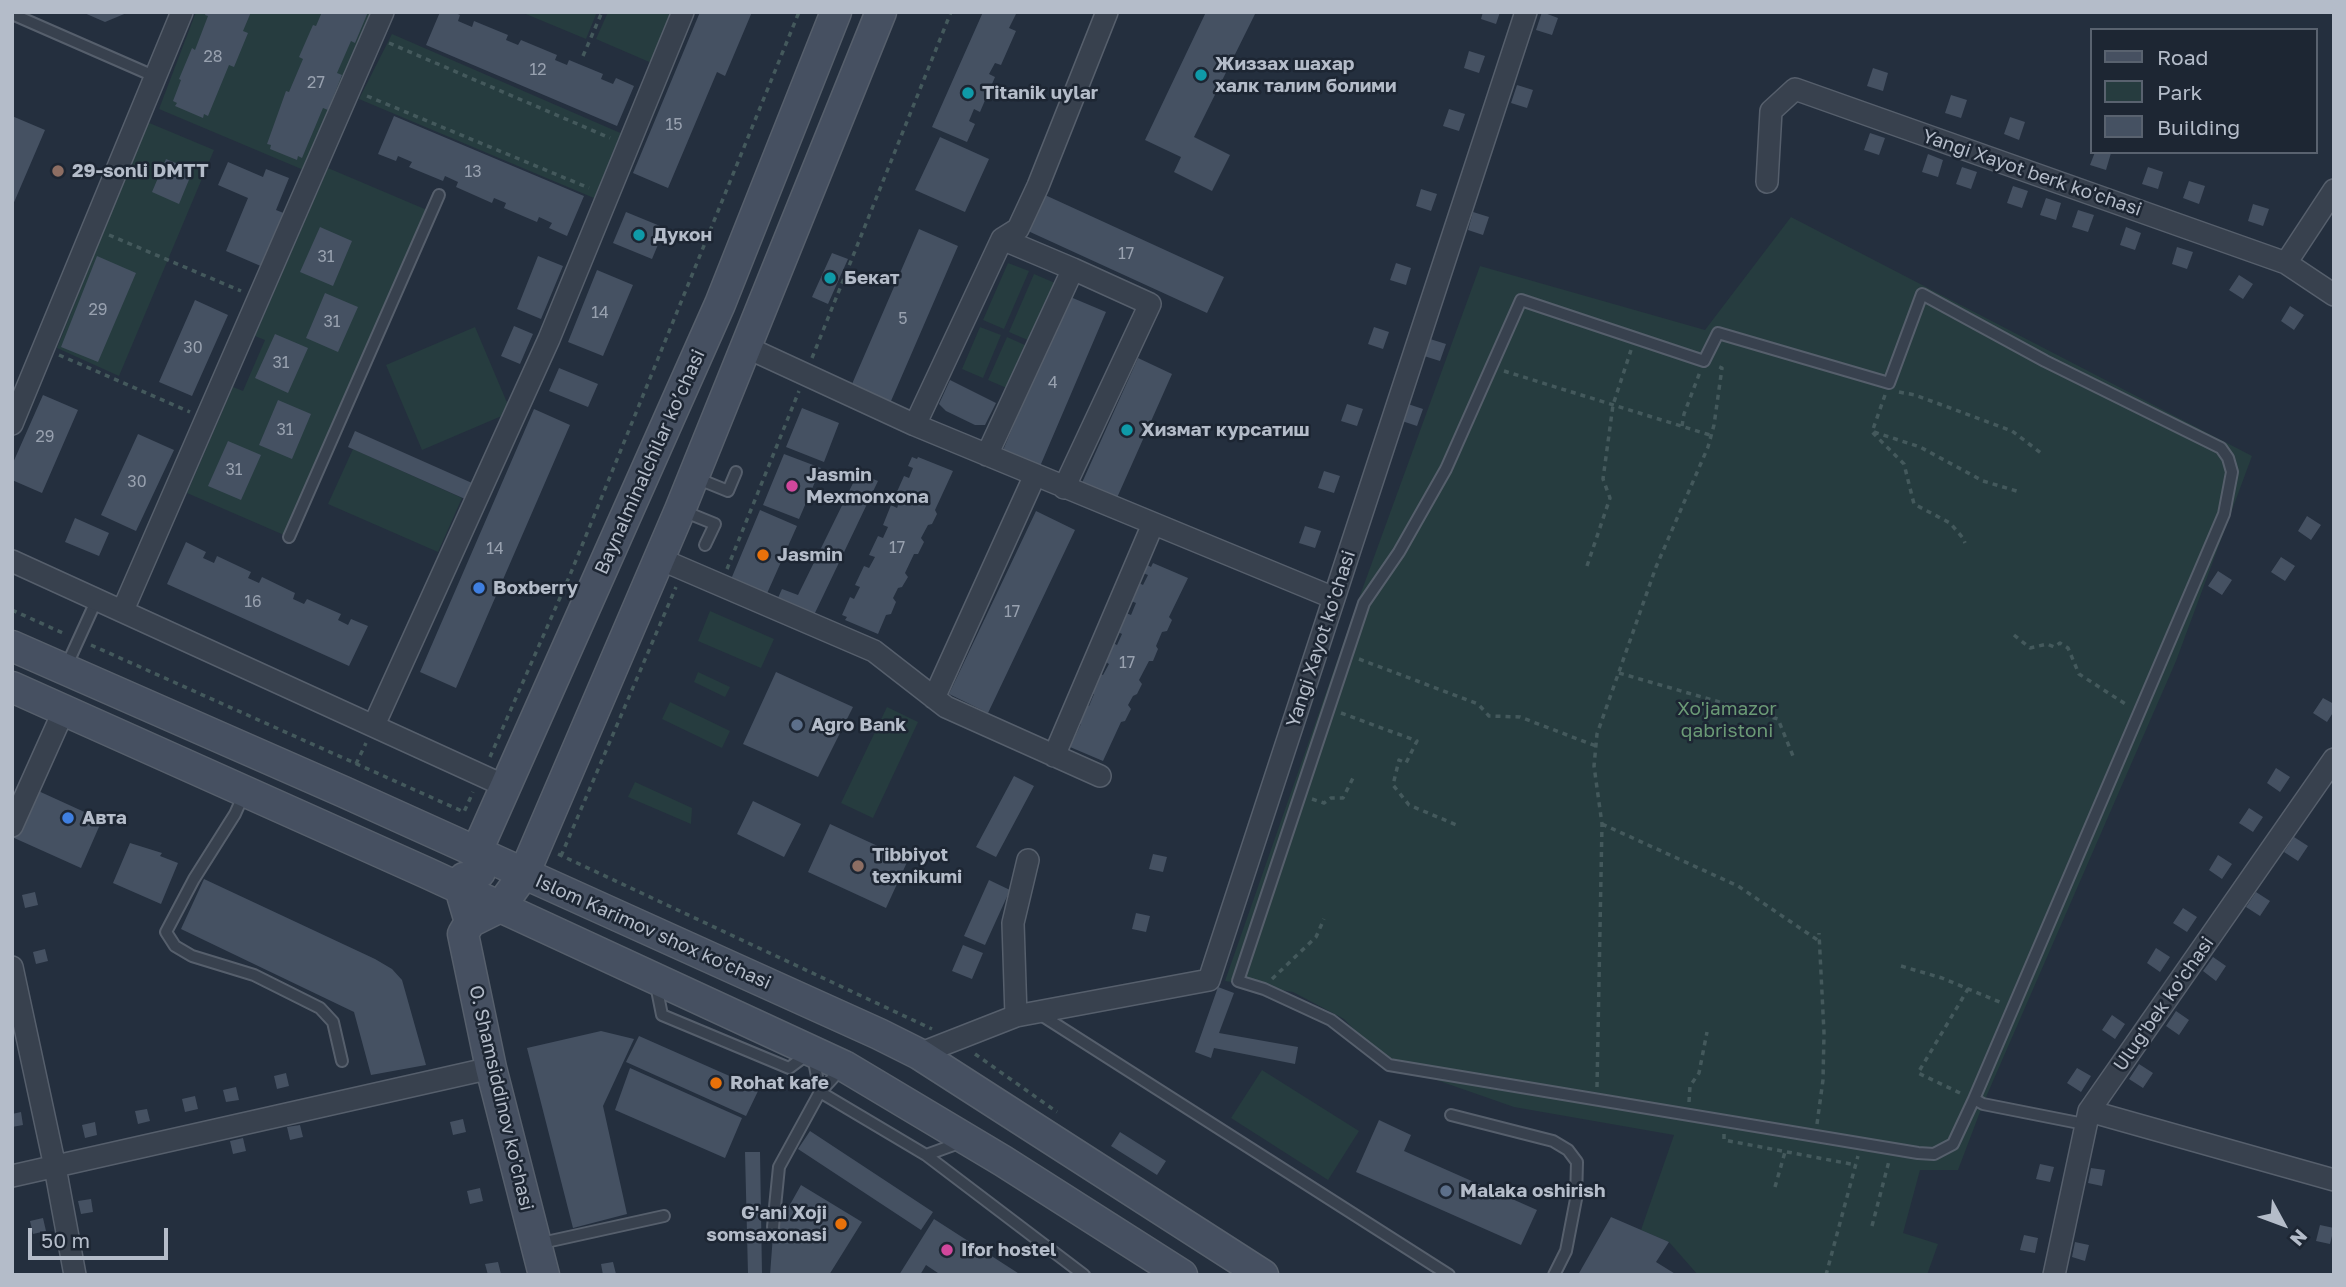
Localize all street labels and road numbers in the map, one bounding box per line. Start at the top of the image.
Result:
street label: Yangi Xayot berk ko'chasi [1919,125,2145,221]
street label: Baynalminalchilar ko’chasi [590,346,710,578]
street label: Yangi Xayot ko'chasi [1282,548,1360,730]
street label: Islom Karimov shox ko'chasi [532,870,774,994]
street label: Ulug'bek ko'chasi [2109,932,2219,1076]
street label: O. Shamsiddinov ko'chasi [464,983,538,1213]

